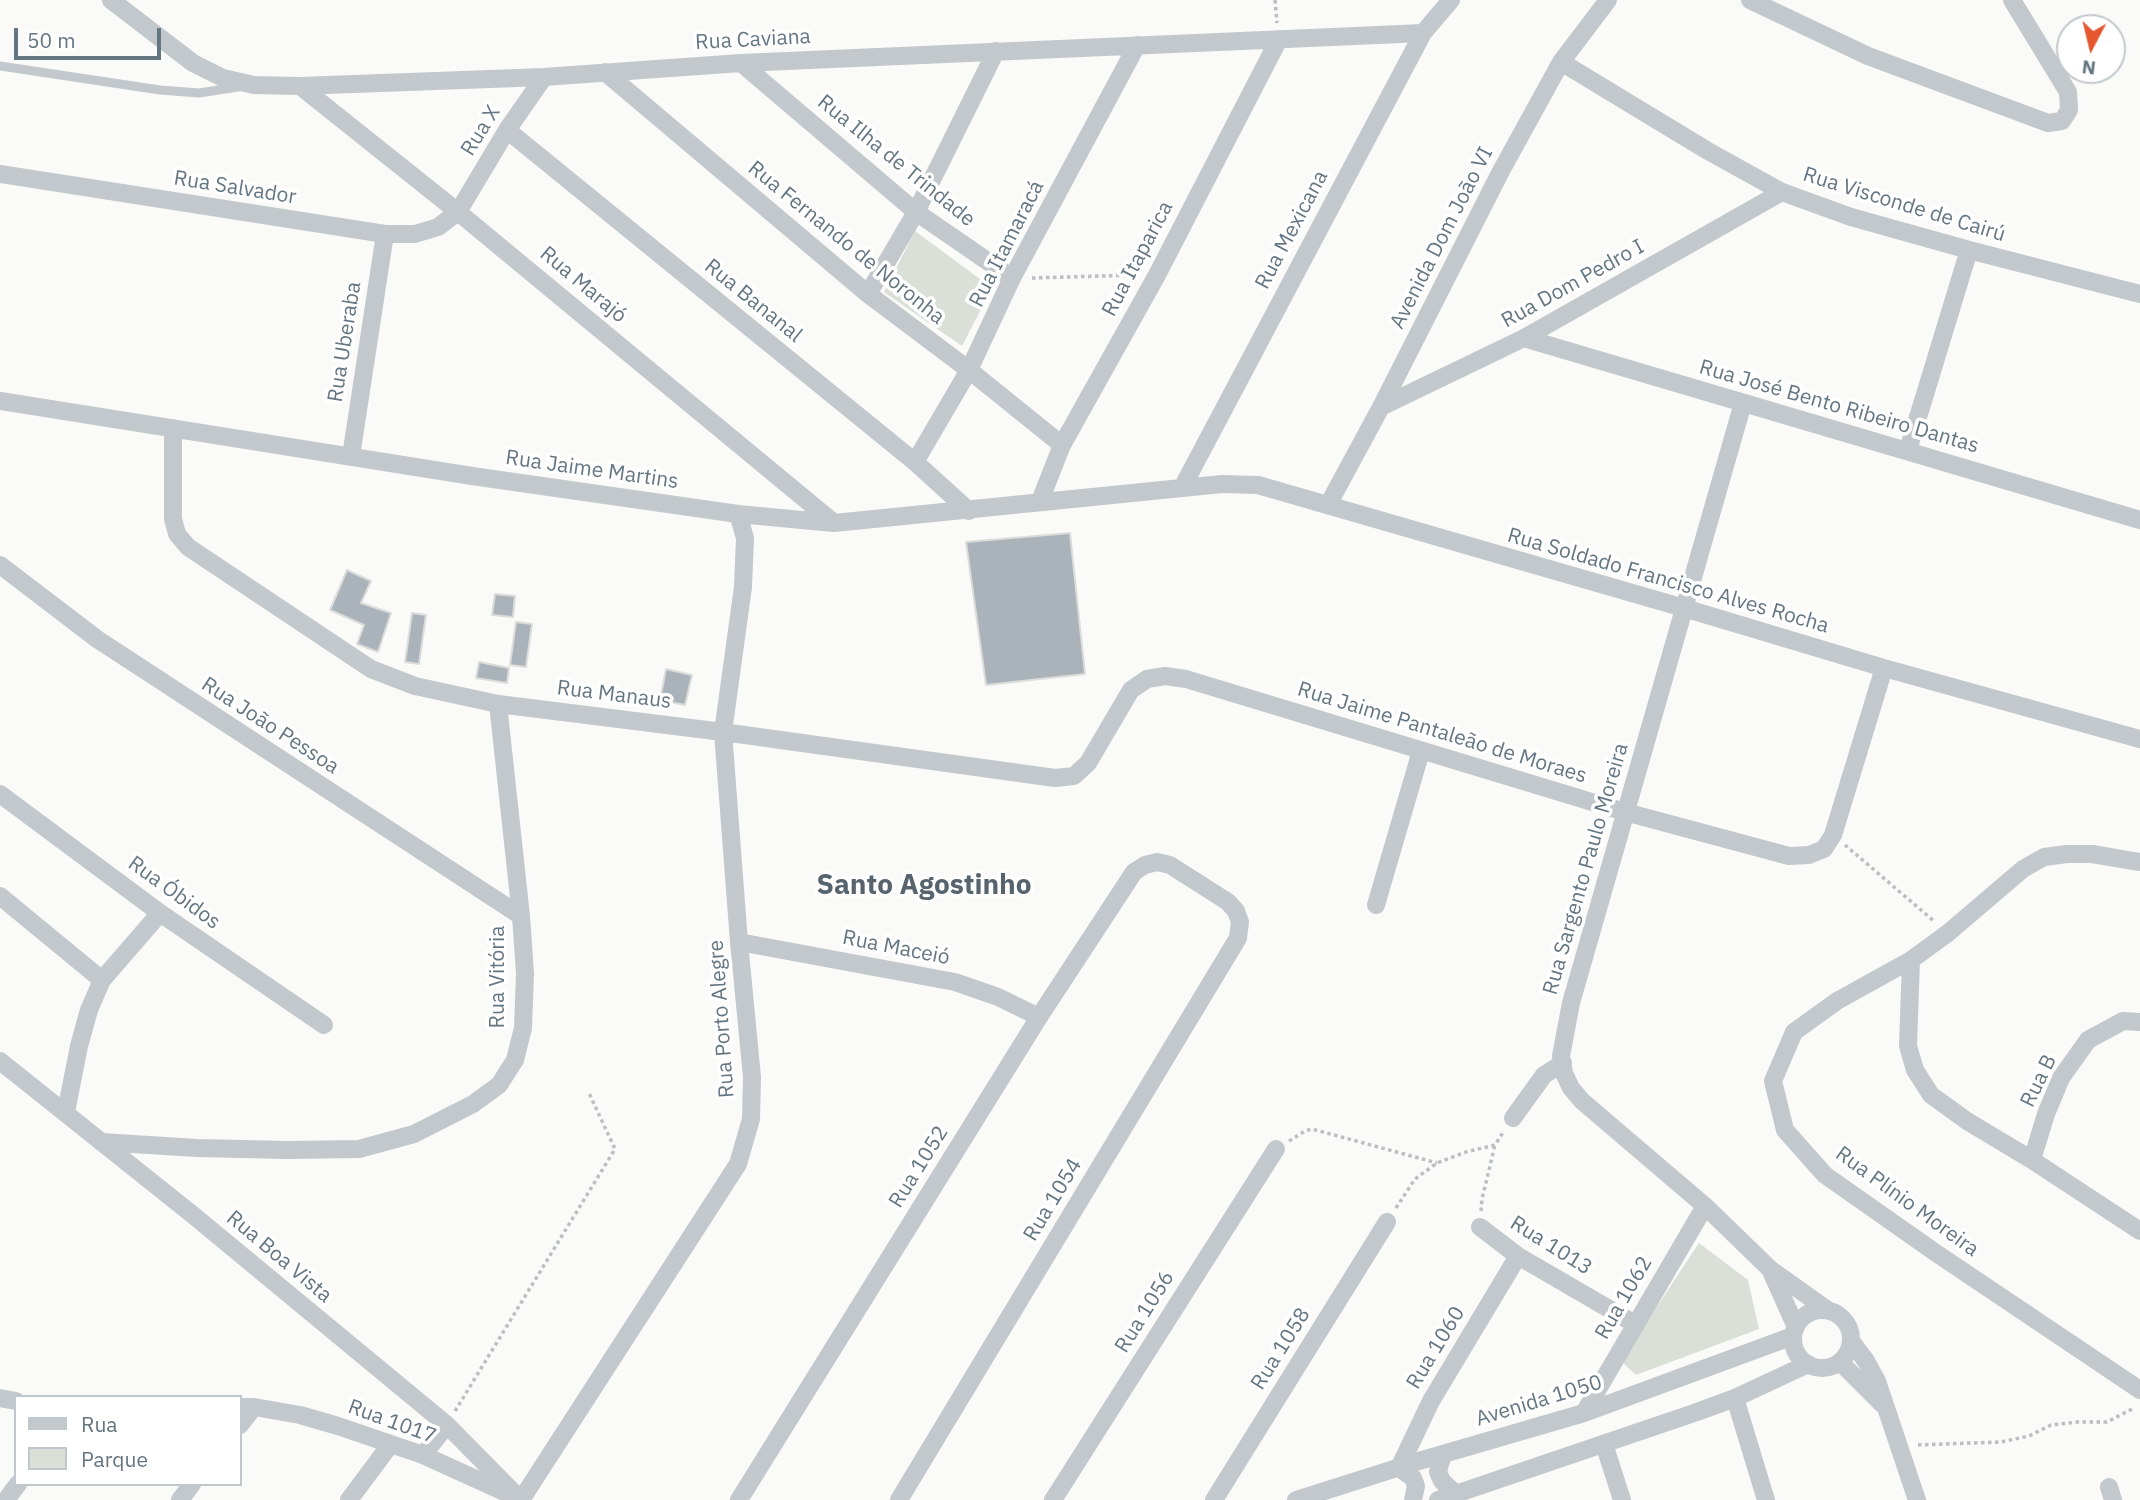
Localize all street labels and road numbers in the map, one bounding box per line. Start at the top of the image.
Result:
street label: Rua Caviana [695,24,811,56]
street label: Rua Ilha de Trindade [812,90,980,232]
street label: Rua X [456,101,506,161]
street label: Avenida Dom João VI [1385,143,1499,333]
street label: Rua Fernando de Noronha [743,156,949,330]
street label: Rua Visconde de Cairú [1800,162,2008,248]
street label: Rua Salvador [172,166,298,210]
street label: Rua Mexicana [1250,166,1334,294]
street label: Rua Itamaracá [964,176,1050,312]
street label: Rua Itaparica [1097,197,1179,321]
street label: Rua Dom Pedro I [1497,234,1649,334]
street label: Rua Marajó [534,241,632,329]
street label: Rua Bananal [699,254,807,348]
street label: Rua Uberaba [323,280,367,404]
street label: Rua José Bento Ribeiro Dantas [1696,355,1982,459]
street label: Rua Jaime Martins [504,445,680,495]
street label: Rua Soldado Francisco Alves Rocha [1504,523,1832,639]
street label: Rua João Pessoa [196,672,344,780]
street label: Rua Manaus [555,675,673,715]
street label: Rua Jaime Pantaleão de Moraes [1294,677,1590,789]
street label: Rua Sargento Paulo Moreira [1538,740,1634,998]
street label: Rua Óbidos [123,851,225,935]
street label: Rua Maceió [840,925,952,971]
street label: Rua Vitória [485,926,511,1028]
street label: Rua Porto Alegre [704,939,740,1099]
street label: Rua B [2016,1051,2062,1111]
street label: Rua 1052 [884,1121,954,1213]
street label: Rua Plínio Moreira [1830,1142,1984,1262]
street label: Rua 1054 [1019,1154,1087,1246]
street label: Rua Boa Vista [221,1206,337,1308]
street label: Rua 1013 [1505,1211,1597,1281]
street label: Rua 1062 [1590,1252,1658,1344]
street label: Rua 1056 [1110,1266,1180,1358]
street label: Rua 1060 [1402,1302,1470,1394]
street label: Rua 1058 [1246,1303,1316,1395]
street label: Avenida 1050 [1473,1370,1605,1432]
street label: Rua 1017 [344,1394,440,1450]

